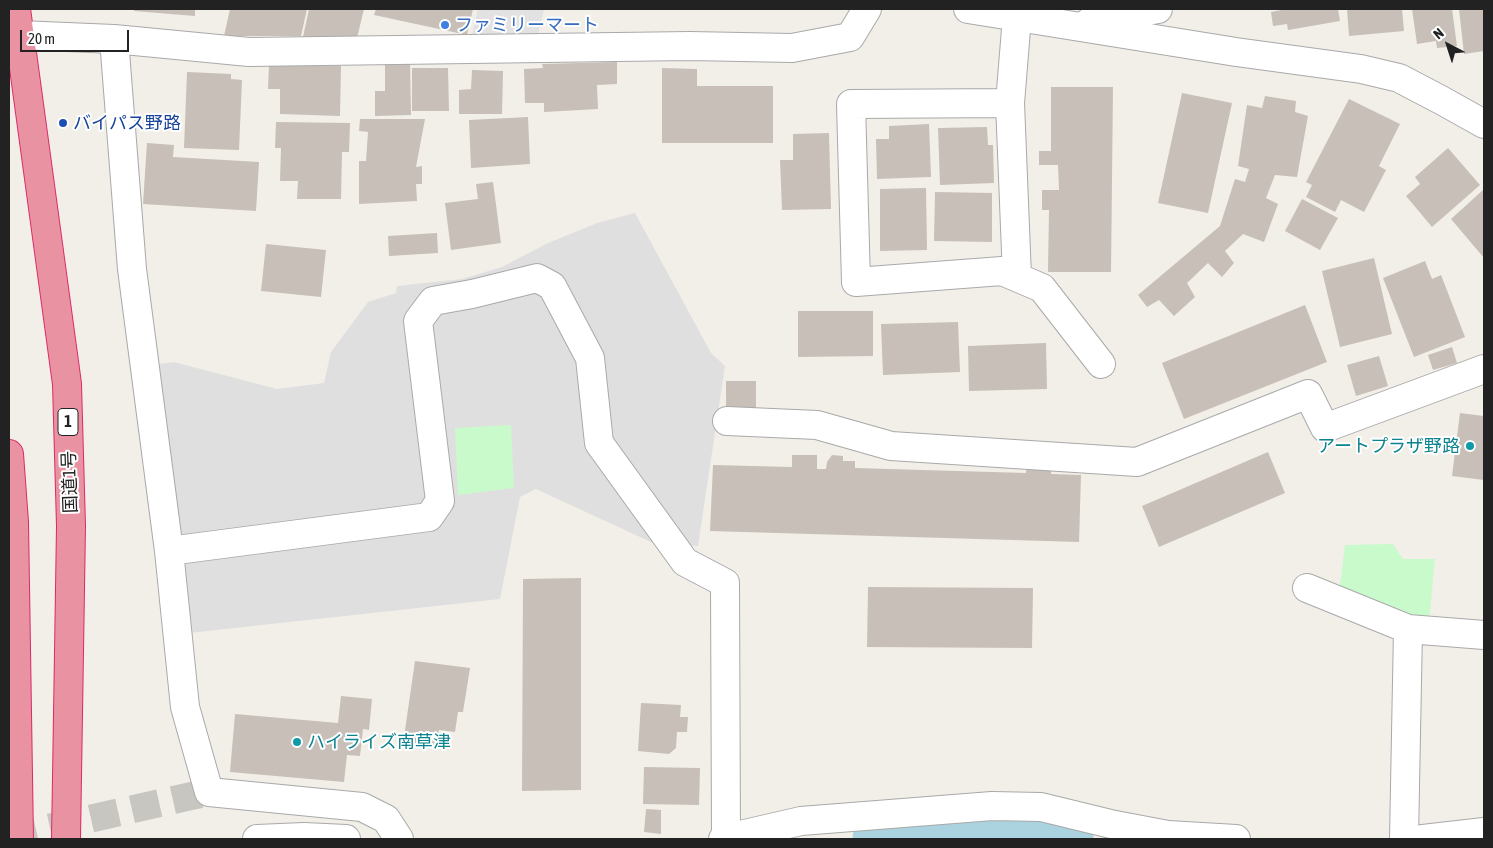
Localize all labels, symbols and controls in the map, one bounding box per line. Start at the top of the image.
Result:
place label: ファミリーマート [455,14,599,36]
marker: ファミリーマート [439,19,451,31]
scale bar [22,20,131,52]
north arrow [1423,20,1473,70]
text: N [1430,25,1447,42]
text: 20 m [28,30,55,47]
place label: バイパス野路 [73,112,181,134]
marker: バイパス野路 [57,117,69,129]
road number: 1 [58,408,78,436]
place label: アートプラザ野路 [1317,435,1460,457]
marker: アートプラザ野路 [1464,440,1476,452]
street label: 国道1号 [58,450,82,514]
place label: ハイライズ南草津 [307,731,451,753]
marker: ハイライズ南草津 [291,736,303,748]

